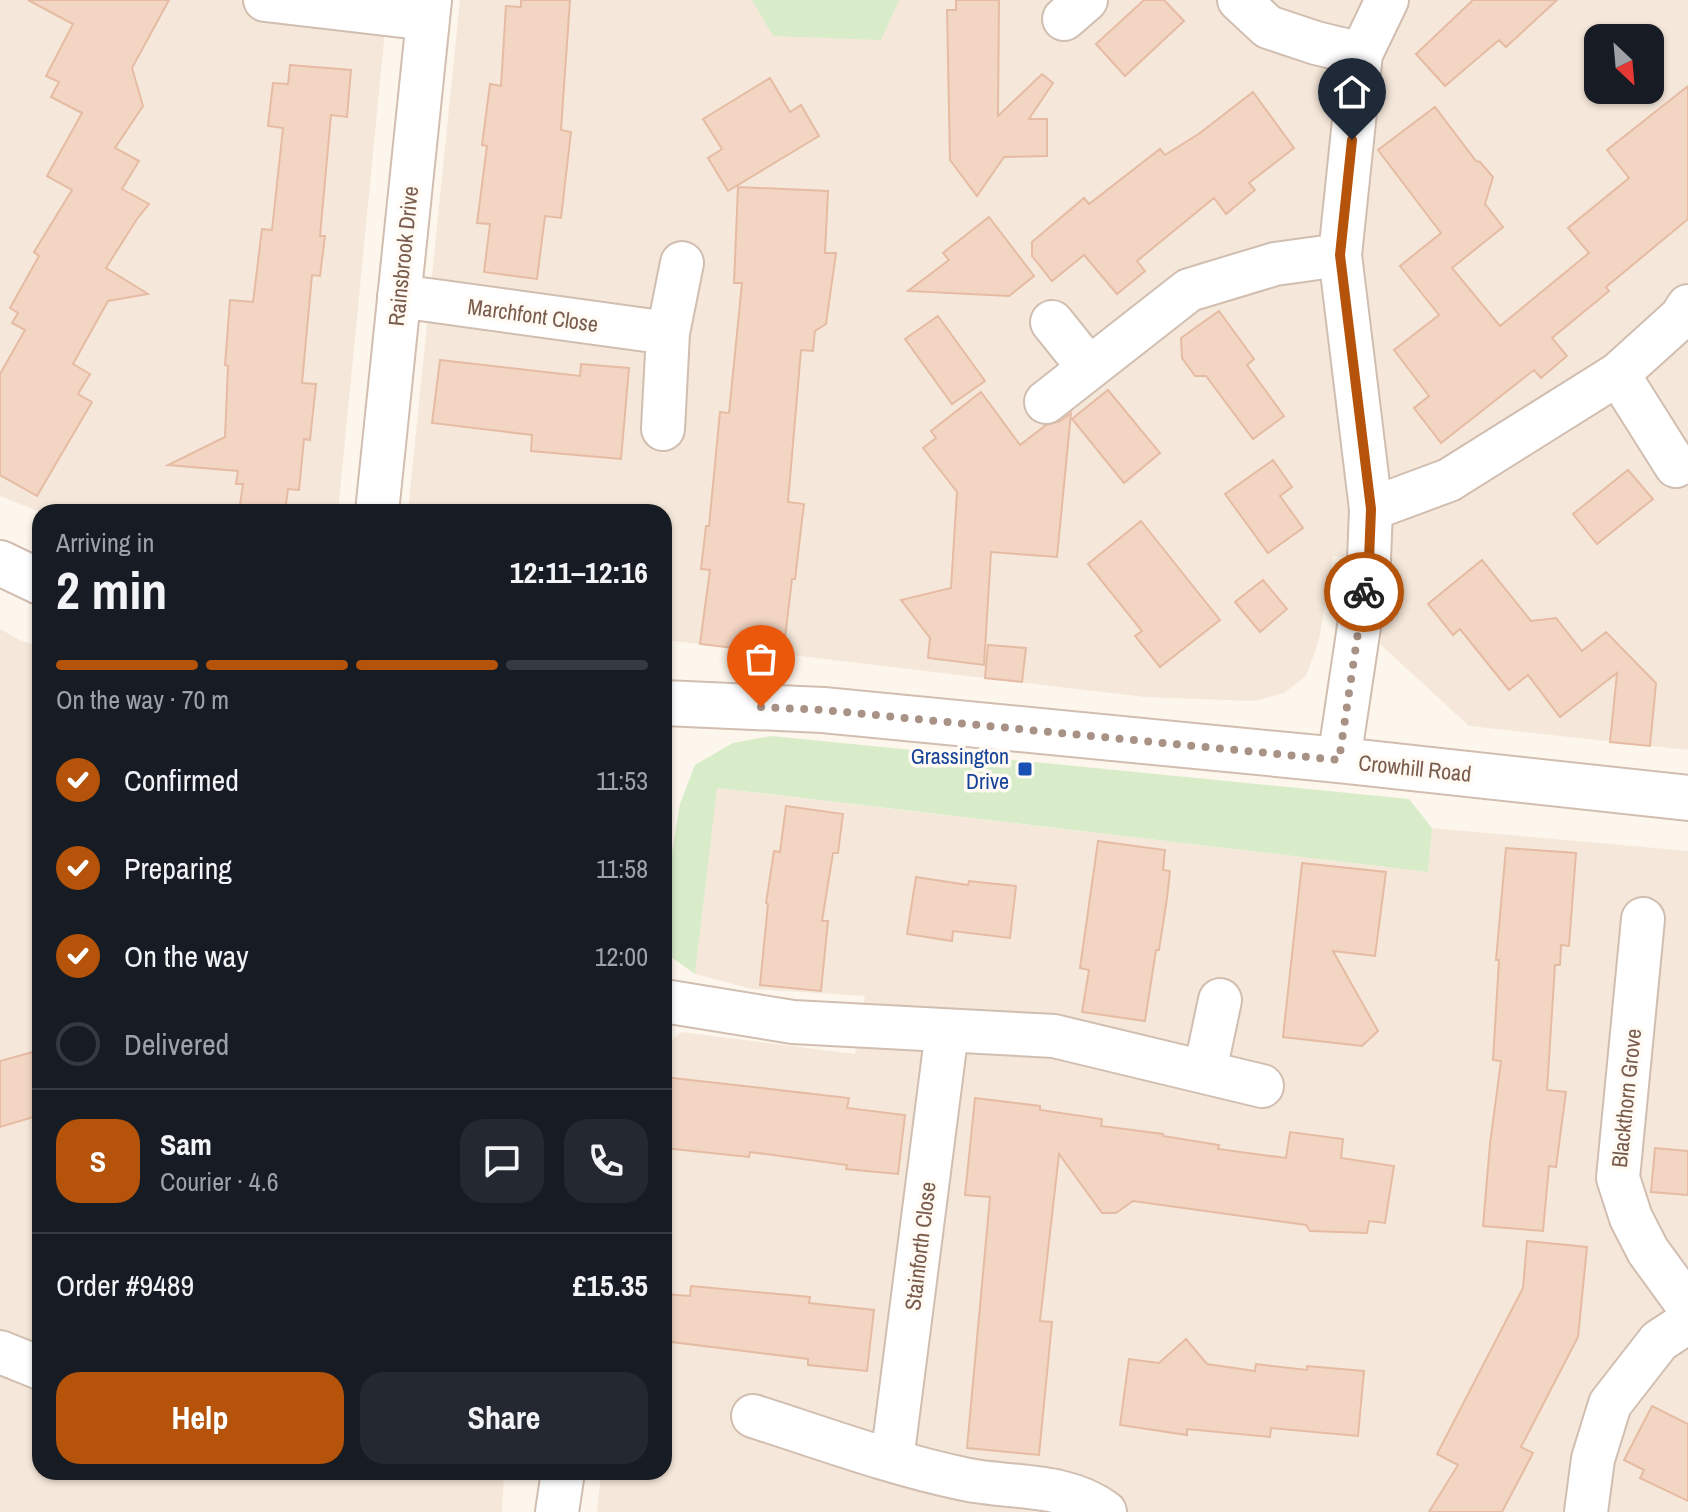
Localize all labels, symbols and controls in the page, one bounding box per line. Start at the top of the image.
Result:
north arrow [1584,24,1664,104]
map controls [1584,24,1664,104]
pin [1318,58,1386,140]
icon: home [1330,70,1374,114]
street label: Rainsbrook Drive [381,185,425,327]
street label: Marchfont Close [466,291,600,339]
text: Arriving in [56,525,154,560]
text: 12:11–12:16 [510,552,648,592]
courier [1324,552,1404,632]
text: 2 min [56,555,167,625]
icon: bike [1342,570,1386,614]
pin [727,625,795,707]
icon: bag [739,637,783,681]
text: On the way · 70 m [56,682,229,717]
place label: Grassington Drive [911,741,1009,796]
street label: Crowhill Road [1357,747,1473,789]
icon: check [56,758,100,802]
text: Confirmed [124,760,239,800]
marker: Grassington Drive [1016,760,1034,778]
text: 11:53 [596,763,648,798]
icon: check [56,846,100,890]
text: Preparing [124,848,232,888]
text: 11:58 [596,851,648,886]
icon: check [56,934,100,978]
text: On the way [124,936,248,976]
text: 12:00 [595,939,648,974]
text: Delivered [124,1024,229,1064]
street label: Blackthorn Grove [1604,1027,1648,1169]
button: chat [460,1119,544,1203]
button: phone [564,1119,648,1203]
text: Sam [160,1124,212,1164]
text: S [90,1141,106,1181]
text: Courier · 4.6 [160,1164,279,1199]
street label: Stainforth Close [897,1180,943,1312]
text: Order #9489 [56,1265,194,1305]
text: £15.35 [573,1265,648,1305]
button: Help [56,1372,344,1464]
button: Share [360,1372,648,1464]

